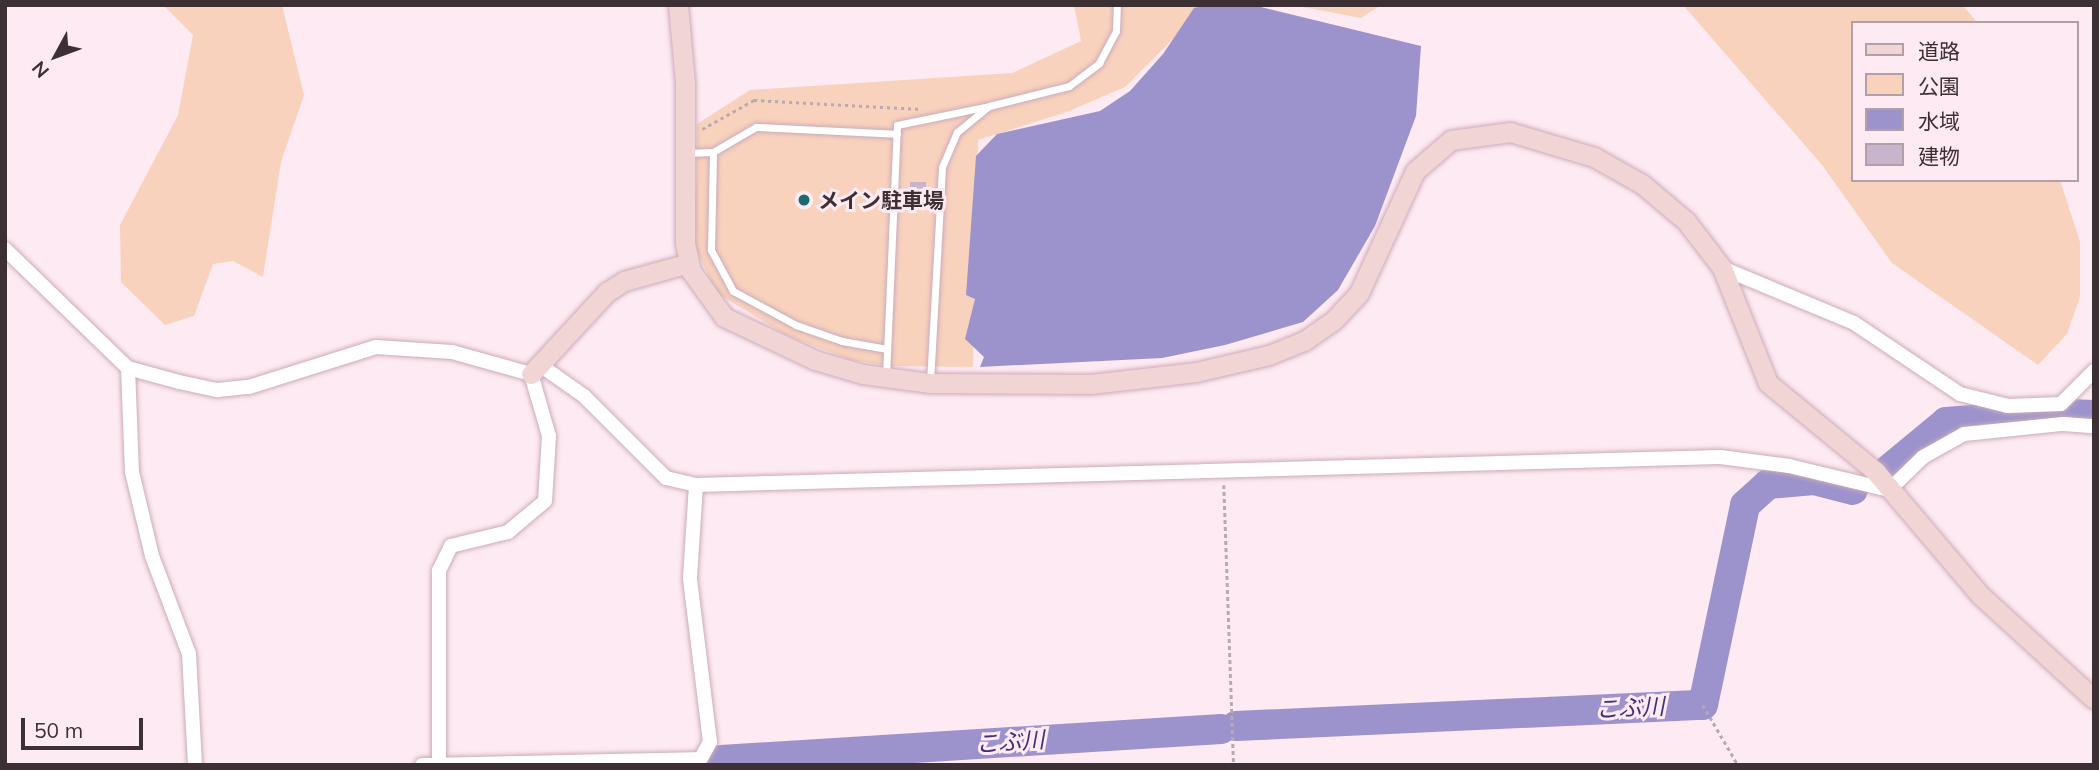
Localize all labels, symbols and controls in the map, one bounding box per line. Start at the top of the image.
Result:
north arrow [21,21,91,91]
legend [1850,21,2078,182]
text: 道路 [1918,38,1960,64]
text: N [26,56,54,83]
text: 公園 [1918,73,1960,99]
text: 水域 [1918,108,1960,134]
text: 建物 [1918,143,1960,169]
place label: メイン駐車場 [818,187,944,213]
marker: メイン駐車場 [796,192,812,208]
water label: こぶ川 [1595,692,1665,724]
scale bar [24,704,147,748]
text: 50 m [34,717,83,743]
water label: こぶ川 [975,726,1045,758]

